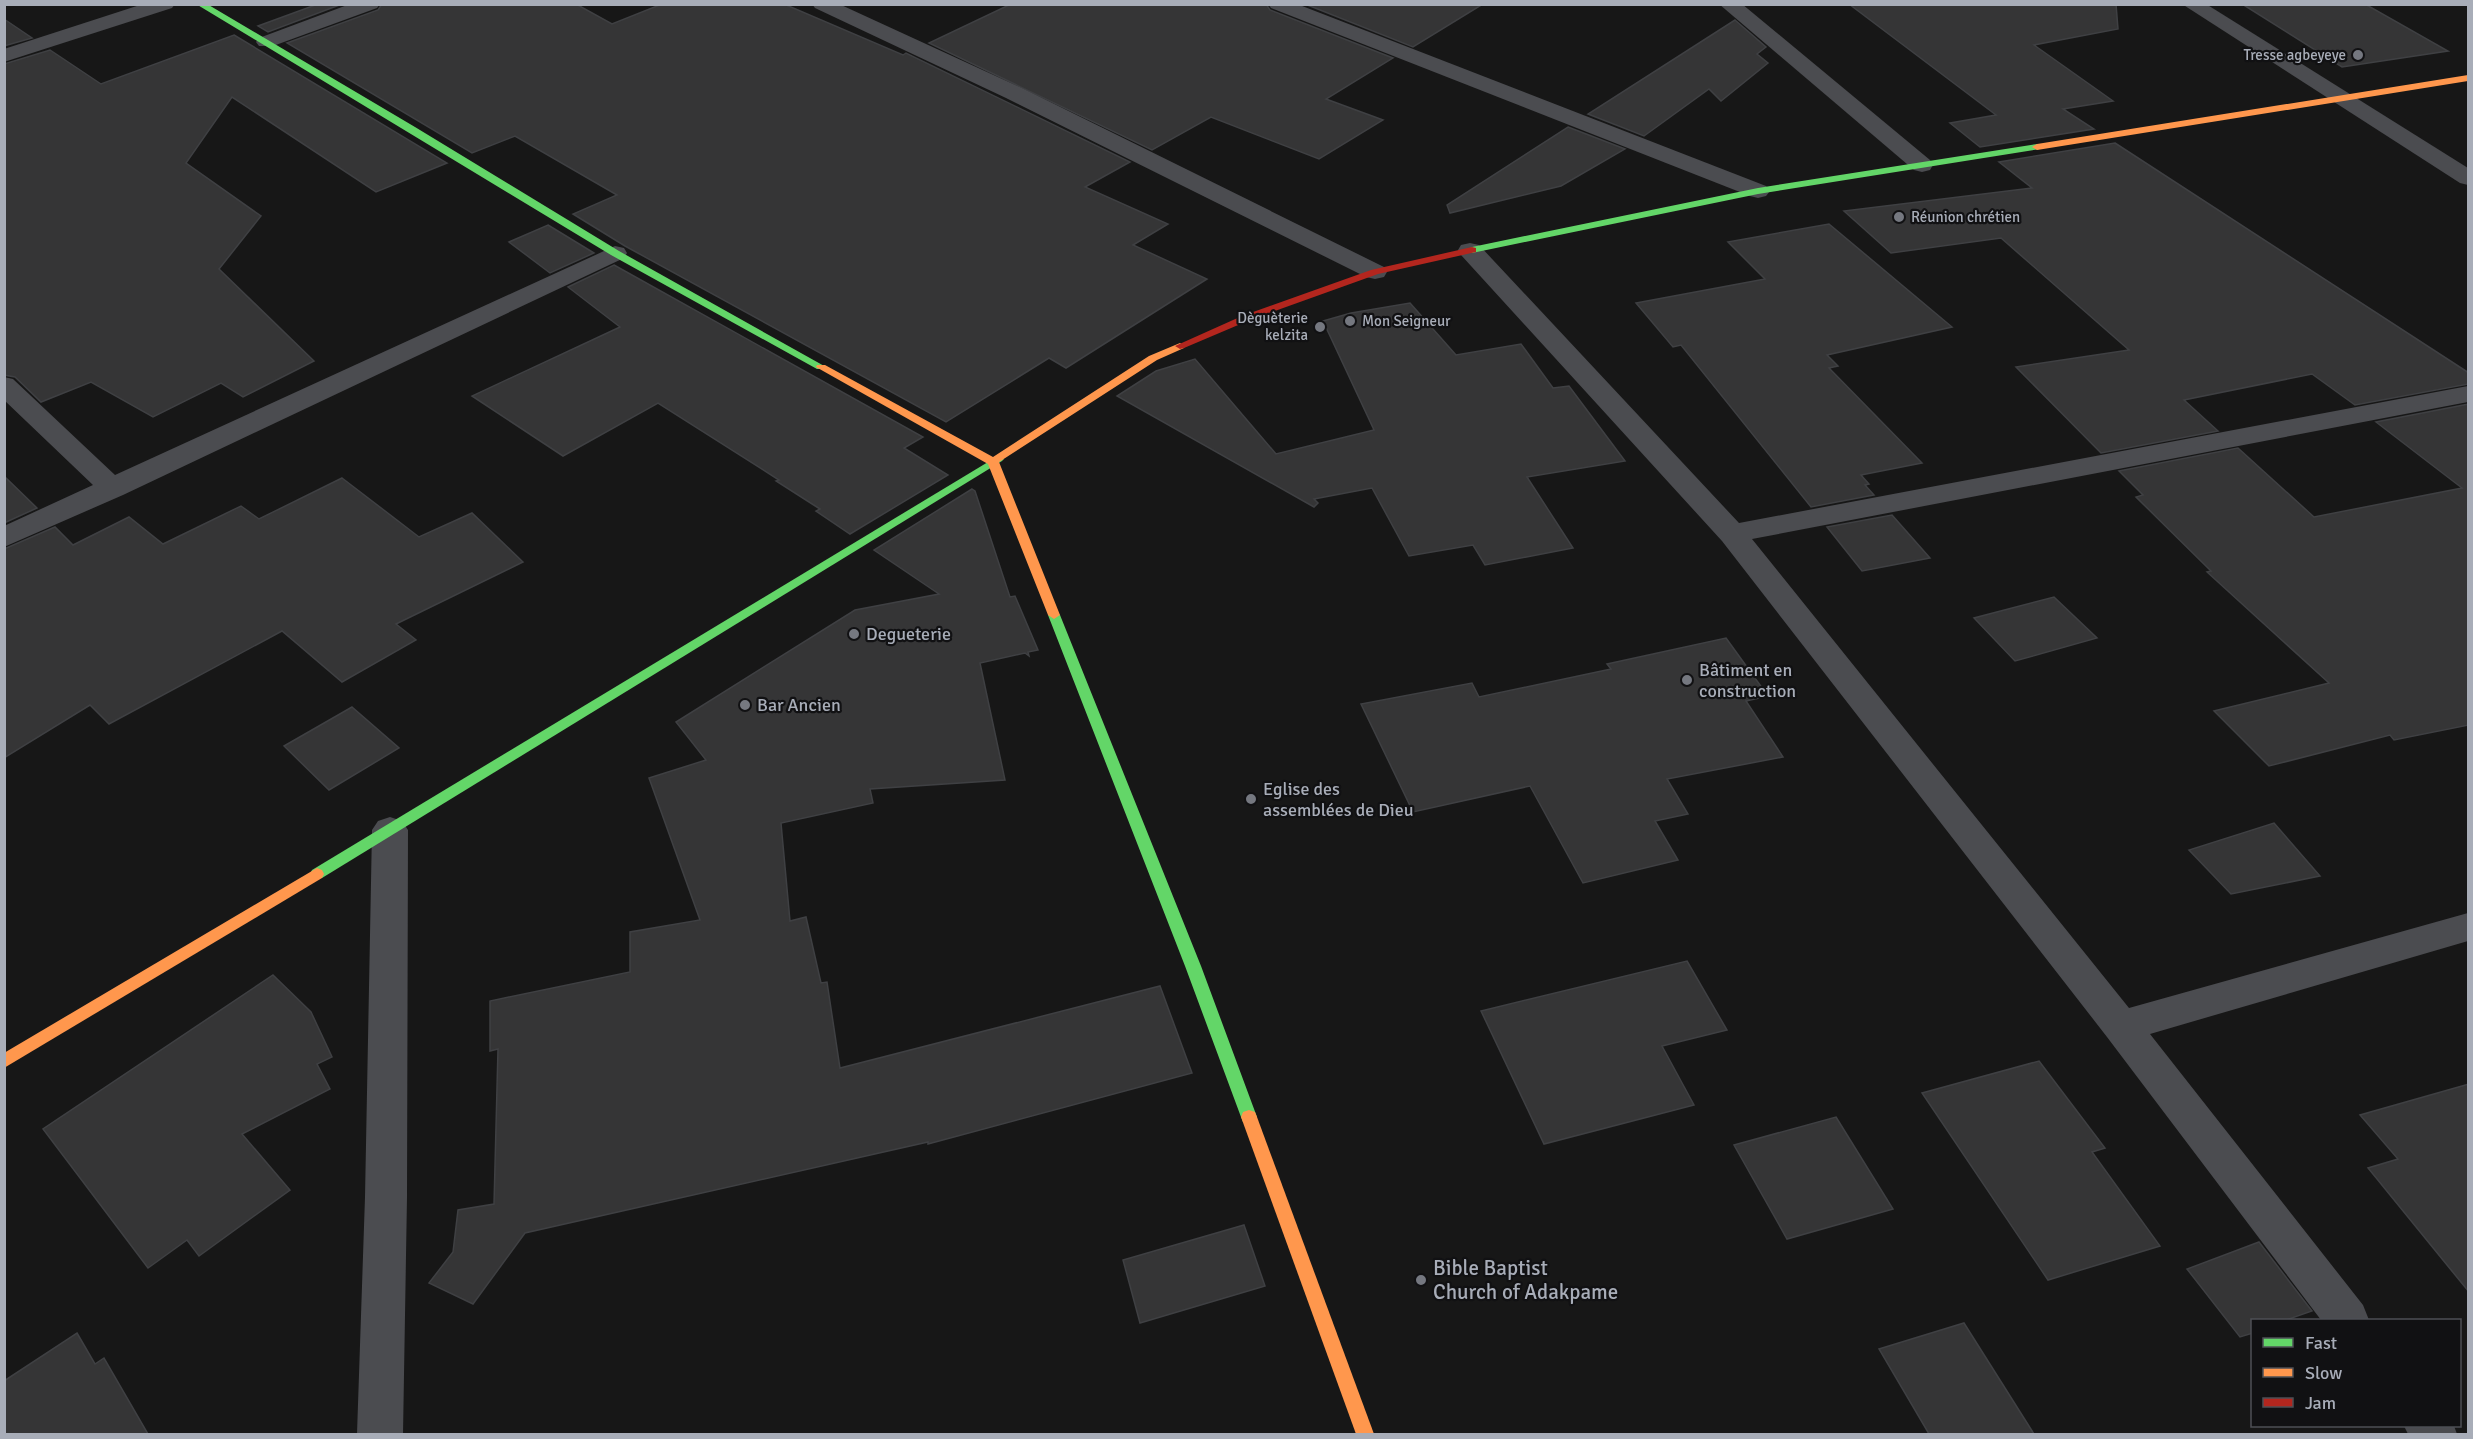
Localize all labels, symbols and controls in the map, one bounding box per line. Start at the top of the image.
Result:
place label: Tresse agbeyeye [2243,46,2346,64]
marker: Tresse agbeyeye [2351,48,2365,62]
place label: Réunion chrétien [1911,208,2020,226]
marker: Réunion chrétien [1892,210,1906,224]
place label: Dèguèterie kelzita [1237,309,1308,344]
place label: Mon Seigneur [1362,312,1451,330]
marker: Mon Seigneur [1343,314,1357,328]
marker: Dèguèterie kelzita [1313,320,1327,334]
place label: Degueterie [866,623,951,645]
marker: Degueterie [847,627,861,641]
place label: Bâtiment en construction [1699,659,1796,702]
marker: Bâtiment en construction [1680,673,1694,687]
place label: Bar Ancien [757,694,841,716]
marker: Bar Ancien [738,698,752,712]
place label: Eglise des assemblées de Dieu [1263,778,1414,821]
marker: Eglise des assemblées de Dieu [1244,792,1258,806]
place label: Bible Baptist Church of Adakpame [1433,1255,1618,1305]
marker: Bible Baptist Church of Adakpame [1414,1273,1428,1287]
legend [2251,1319,2461,1427]
text: Fast [2305,1332,2337,1354]
text: Slow [2305,1362,2342,1384]
text: Jam [2305,1392,2336,1414]

